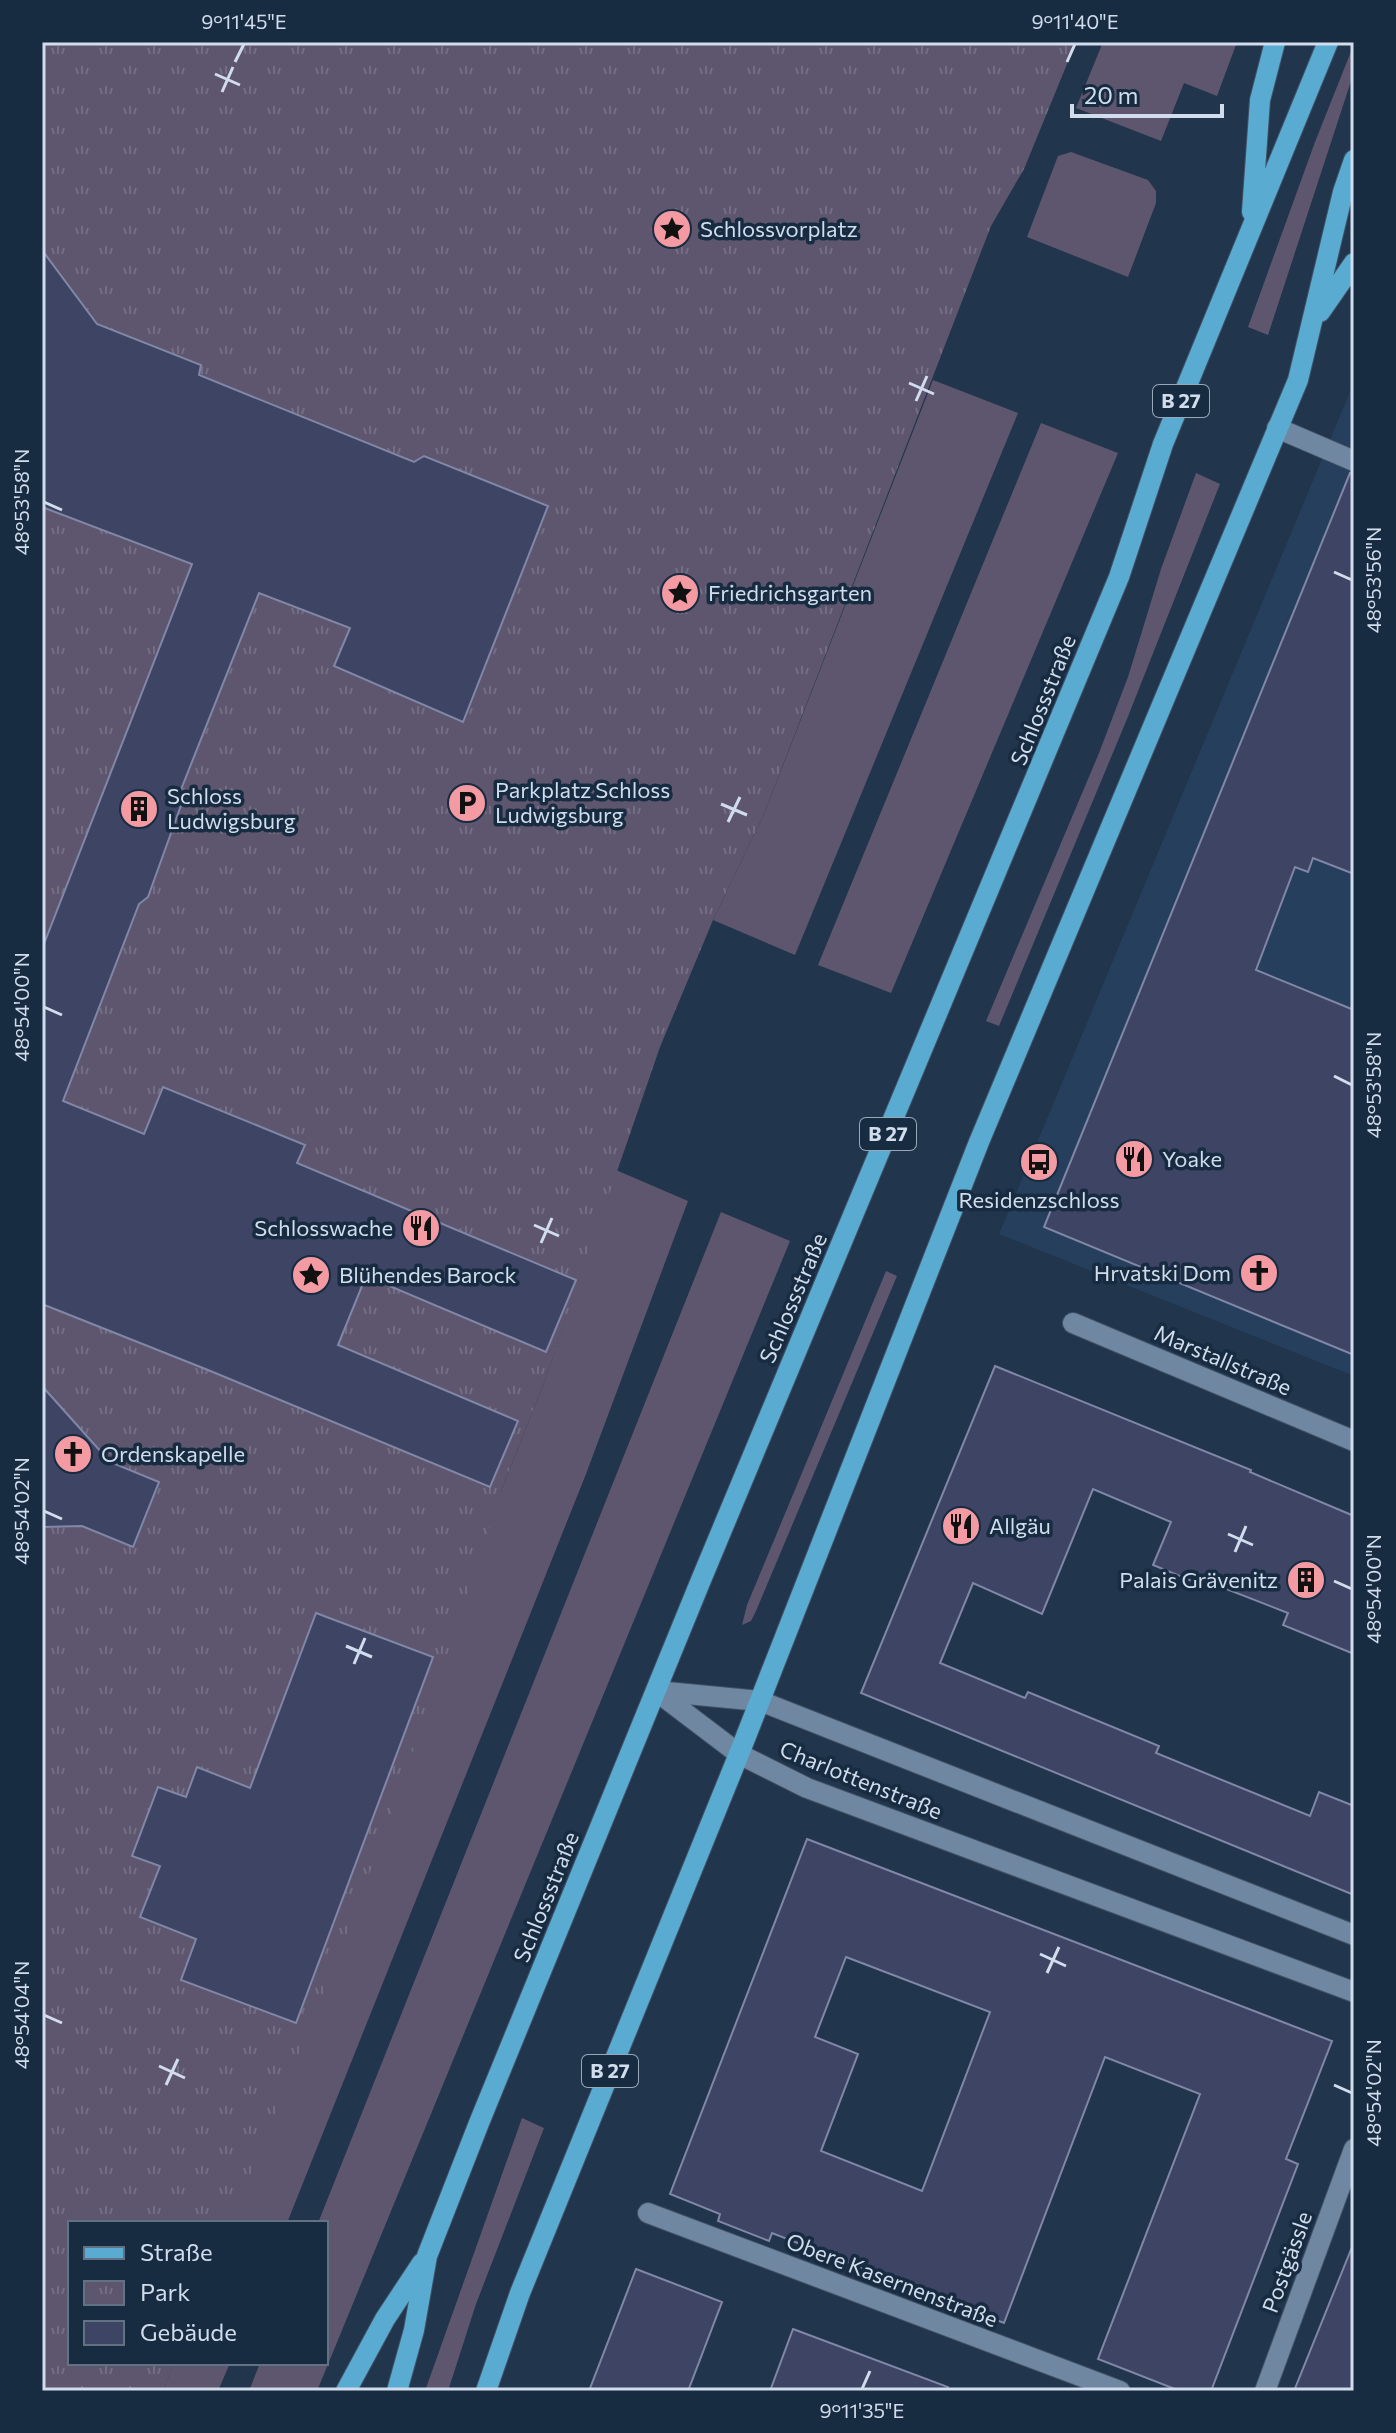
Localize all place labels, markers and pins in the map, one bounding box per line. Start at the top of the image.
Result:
place icon: Schlossvorplatz [651,208,693,250]
place label: Schlossvorplatz [700,215,858,242]
place icon: Friedrichsgarten [659,572,701,614]
place label: Friedrichsgarten [708,579,872,606]
place label: Parkplatz Schloss Ludwigsburg [495,776,670,828]
place label: Schloss Ludwigsburg [167,782,296,834]
parking icon: Parkplatz Schloss Ludwigsburg [446,782,488,824]
building icon: Schloss Ludwigsburg [118,788,160,830]
restaurant icon: Yoake [1113,1138,1155,1180]
bus stop icon: Residenzschloss [1018,1141,1060,1183]
place label: Yoake [1162,1145,1222,1172]
place label: Residenzschloss [958,1186,1120,1213]
restaurant icon: Schlosswache [400,1207,442,1249]
place label: Schlosswache [254,1214,393,1241]
church icon: Hrvatski Dom [1238,1252,1280,1294]
place icon: Blühendes Barock [290,1254,332,1296]
place label: Hrvatski Dom [1094,1259,1231,1286]
place label: Blühendes Barock [339,1261,517,1288]
church icon: Ordenskapelle [52,1433,94,1475]
place label: Ordenskapelle [101,1440,245,1467]
restaurant icon: Allgäu [940,1505,982,1547]
place label: Allgäu [989,1512,1051,1539]
building icon: Palais Grävenitz [1285,1559,1327,1601]
place label: Palais Grävenitz [1119,1566,1278,1593]

